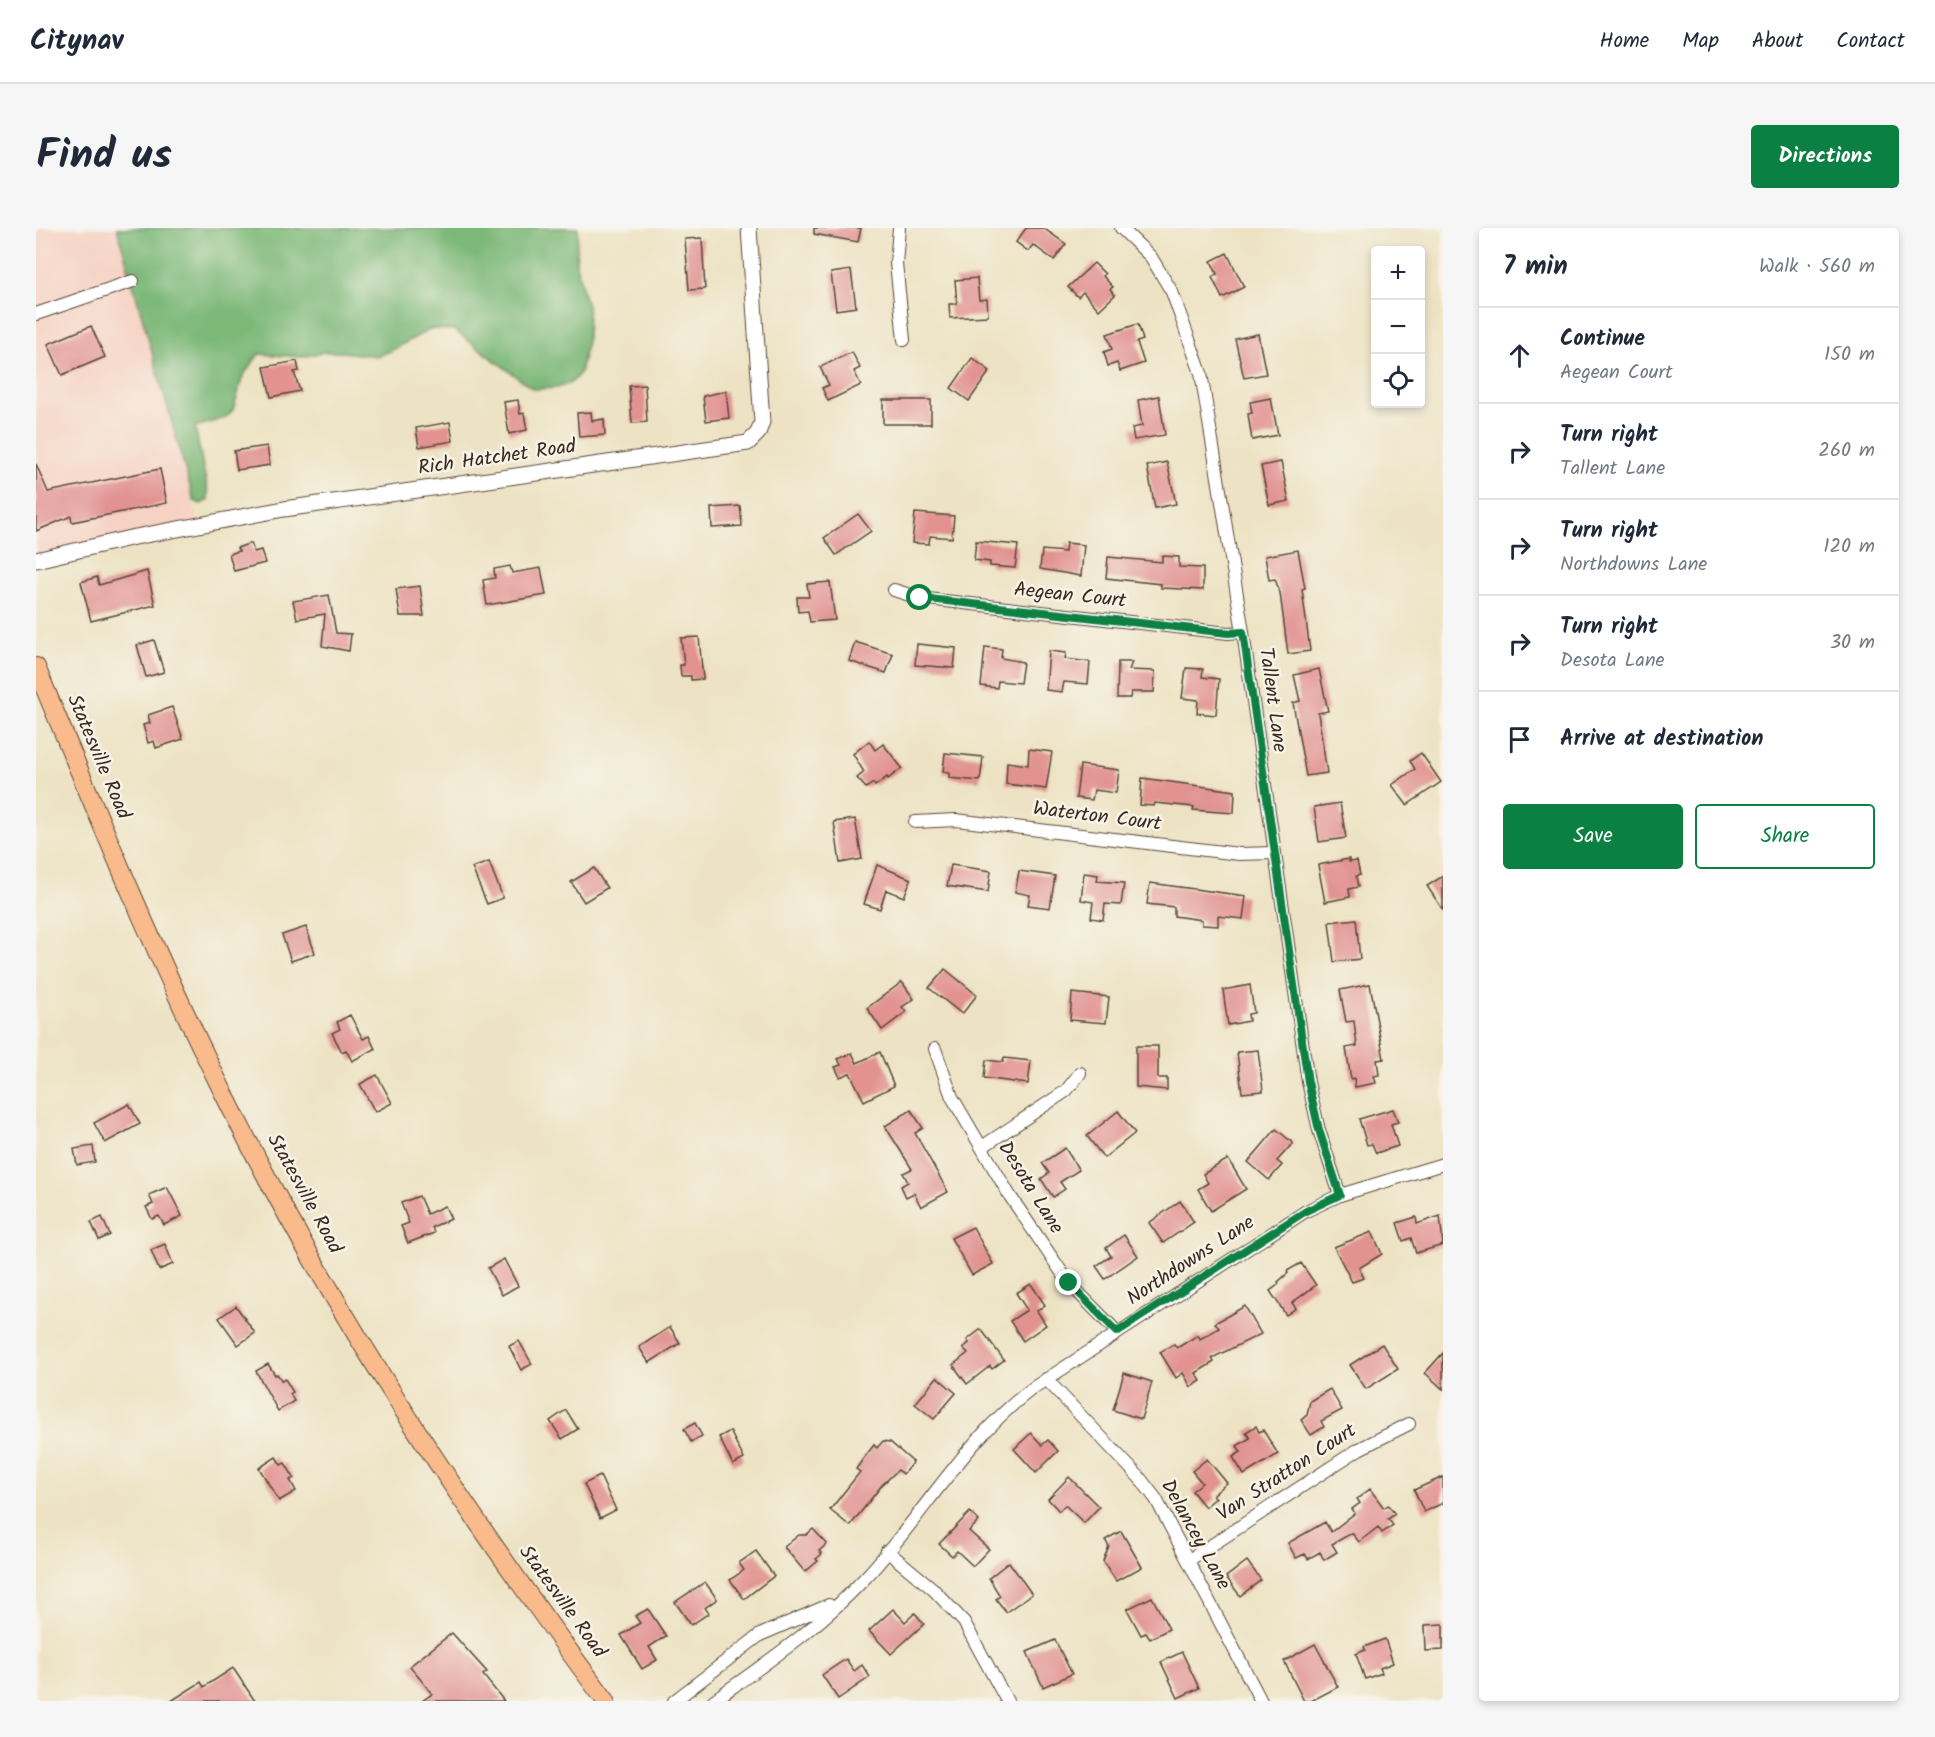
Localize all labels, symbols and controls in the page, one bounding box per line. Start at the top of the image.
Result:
text: Citynav [30,19,123,64]
text: Home [1600,25,1649,58]
text: Map [1682,25,1719,58]
text: About [1752,25,1803,58]
text: Contact [1836,25,1905,58]
text: Find us [36,123,172,190]
button: Directions [1751,125,1899,188]
map controls [1371,246,1425,408]
button: + [1371,246,1425,300]
text: 7 min [1503,246,1568,288]
text: Walk · 560 m [1759,251,1875,283]
button: − [1371,300,1425,354]
text: Continue [1560,322,1645,357]
icon: ahead [1503,339,1536,372]
text: 150 m [1824,339,1875,371]
button: locate [1371,354,1425,408]
text: Aegean Court [1560,357,1673,389]
text: Turn right [1560,418,1658,453]
street label: Rich Hatchet Road [416,431,579,485]
icon: right [1503,435,1536,468]
text: 260 m [1818,435,1875,467]
text: Tallent Lane [1560,453,1665,485]
text: Turn right [1560,514,1658,549]
icon: right [1503,531,1536,564]
text: 120 m [1823,531,1875,563]
text: Northdowns Lane [1560,549,1707,581]
street label: Aegean Court [1012,574,1128,618]
route start [906,584,932,610]
text: Turn right [1560,610,1658,645]
icon: right [1503,627,1536,660]
text: 30 m [1830,627,1875,659]
text: Desota Lane [1560,645,1665,677]
street label: Tallent Lane [1249,646,1295,754]
street label: Statesville Road [57,689,139,825]
text: Arrive at destination [1560,722,1763,757]
icon: arrive [1503,723,1536,756]
street label: Waterton Court [1031,793,1163,841]
button: Save [1503,804,1683,869]
button: Share [1695,804,1875,869]
street label: Statesville Road [258,1128,351,1261]
street label: Desota Lane [989,1135,1071,1241]
street label: Northdowns Lane [1120,1207,1262,1315]
route end [1055,1269,1081,1295]
street label: Van Stratton Court [1211,1416,1364,1530]
street label: Delancey Lane [1151,1474,1239,1596]
street label: Statesville Road [510,1539,615,1666]

